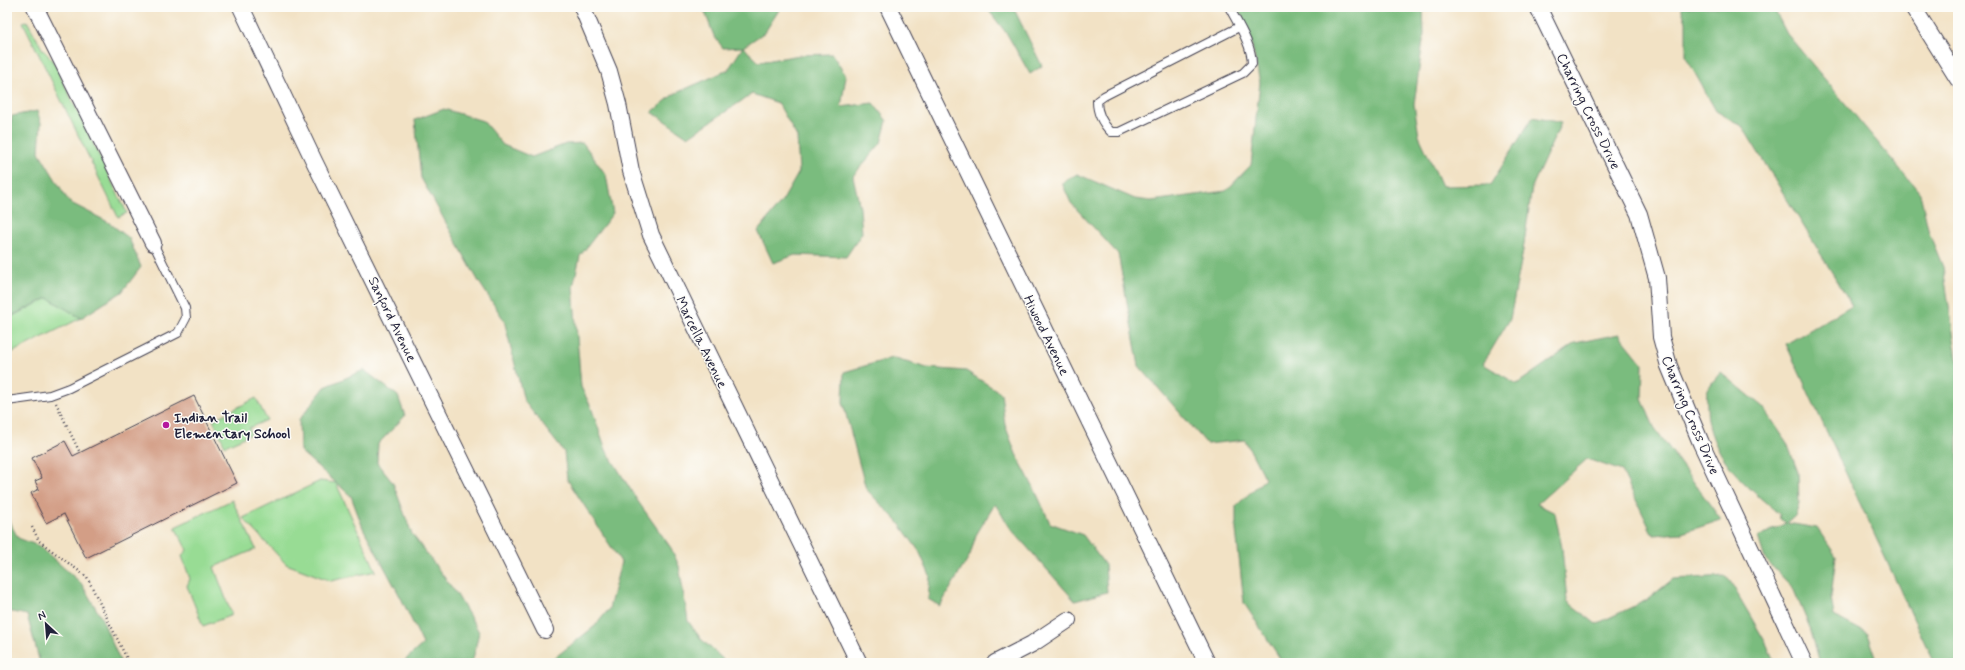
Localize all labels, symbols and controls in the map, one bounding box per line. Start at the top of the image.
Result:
street label: Charring Cross Drive [1551,50,1624,173]
street label: Sanford Avenue [362,274,421,366]
street label: Hiwood Avenue [1019,292,1073,379]
street label: Marcella Avenue [671,294,731,391]
street label: Charring Cross Drive [1656,353,1723,478]
place label: Indian Trail Elementary School [174,409,290,443]
marker: Indian Trail Elementary School [161,420,171,430]
north arrow [26,604,66,644]
text: N [36,608,48,624]

